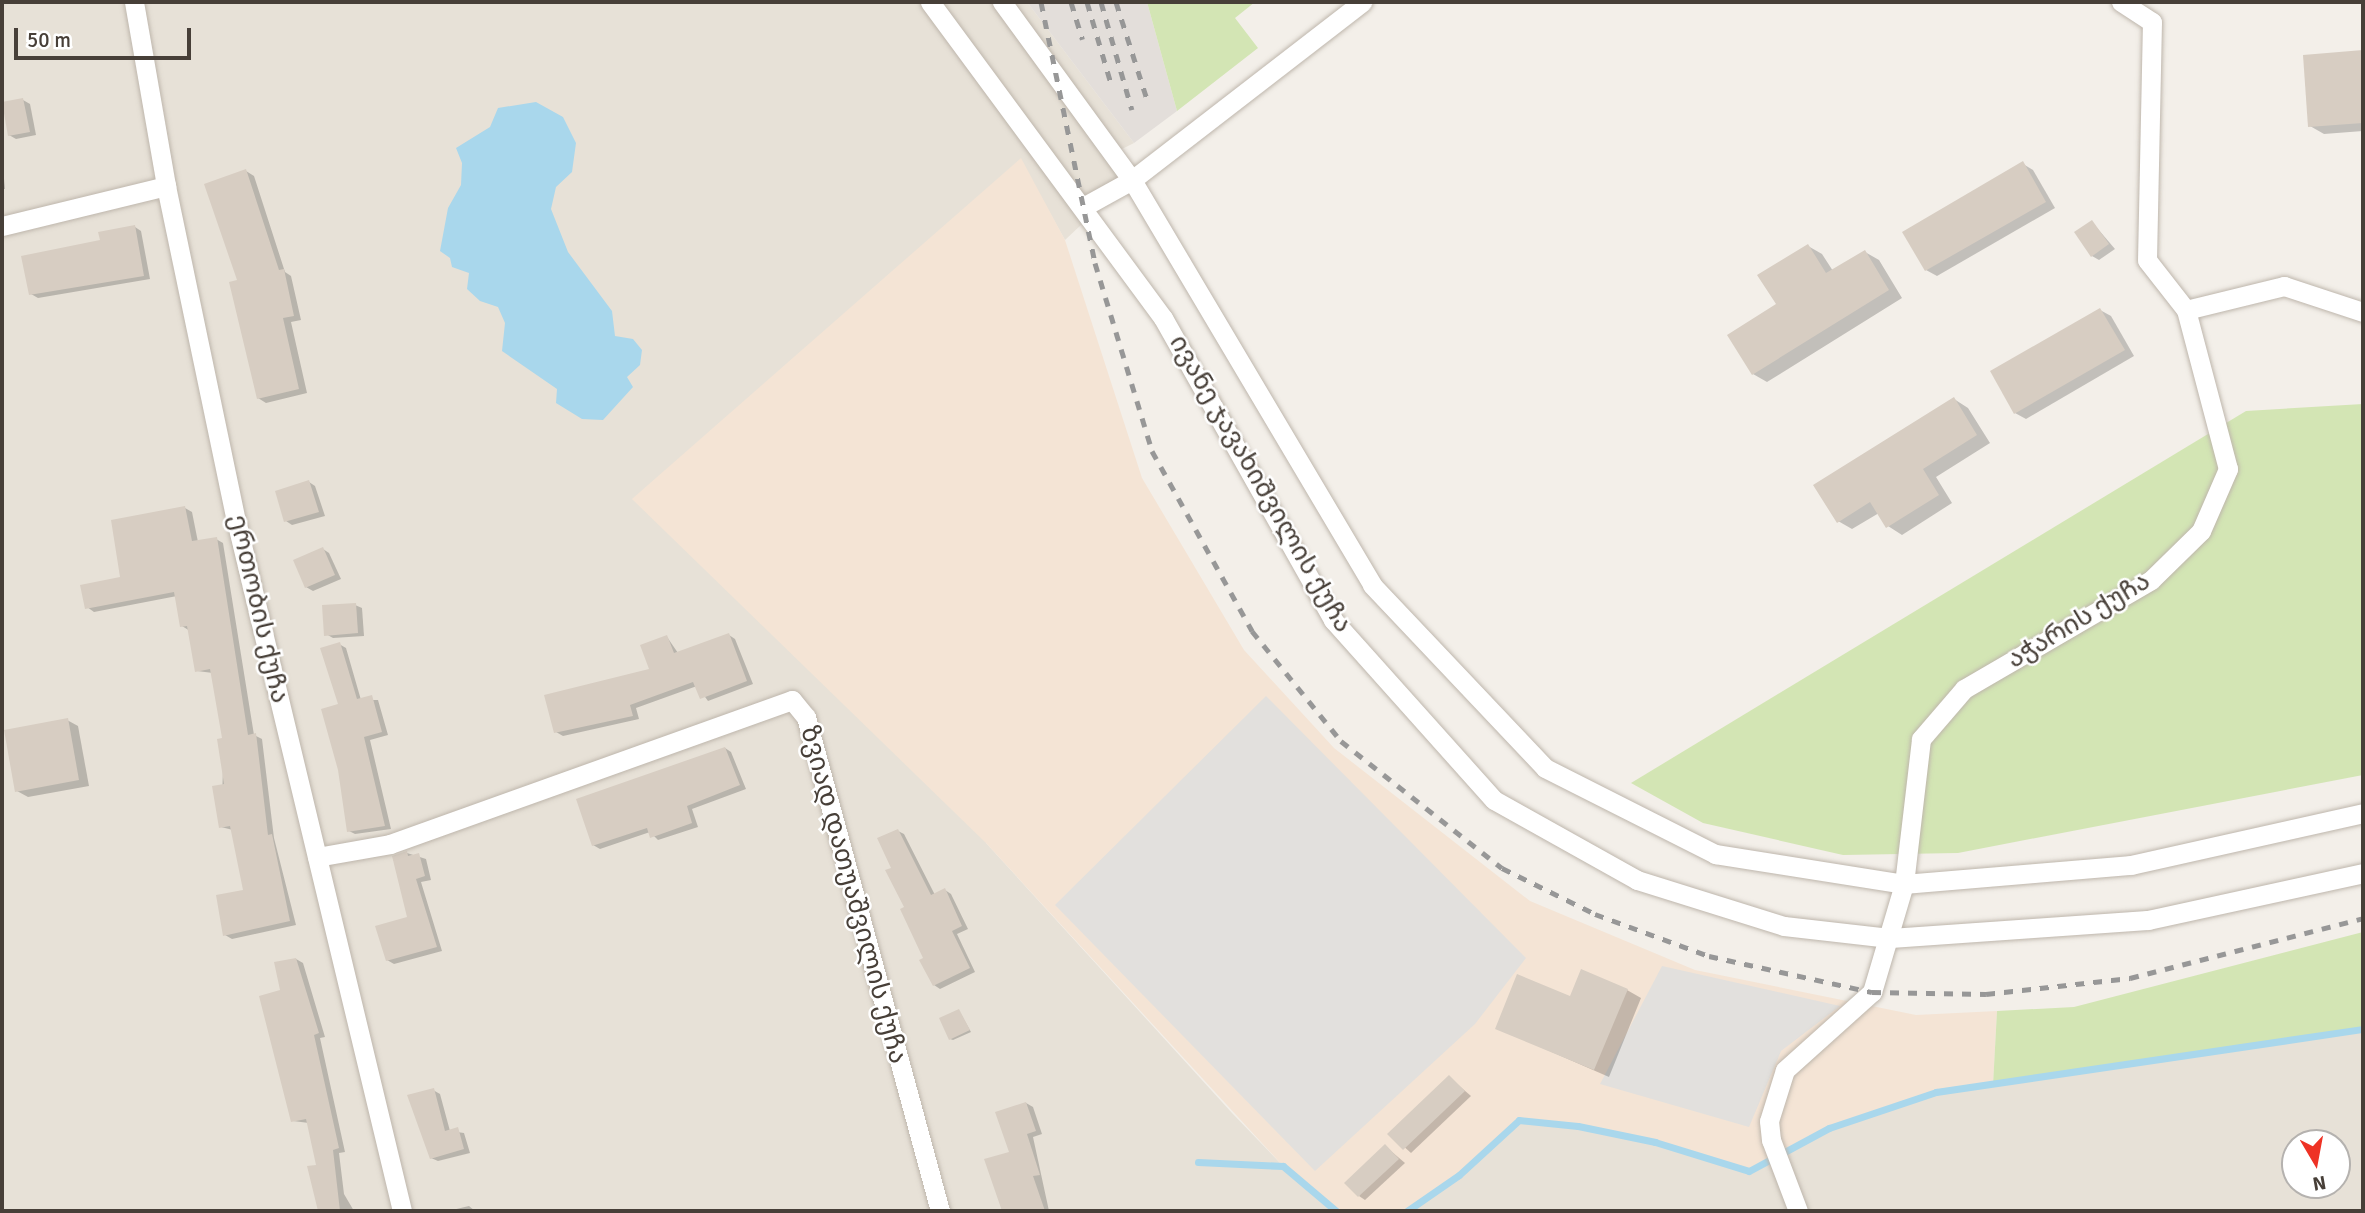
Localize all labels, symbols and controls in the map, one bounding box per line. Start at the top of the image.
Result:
scale bar [18,14,194,58]
text: 50 m [27,27,71,53]
street label: ივანე ჯავახიშვილის ქუჩა [1162,330,1358,638]
street label: ერთობის ქუჩა [221,512,295,706]
street label: აჭარის ქუჩა [2002,566,2156,676]
street label: ზვიად დათუაშვილის ქუჩა [793,723,913,1067]
north arrow [2281,1129,2351,1199]
text: N [2311,1170,2328,1196]

